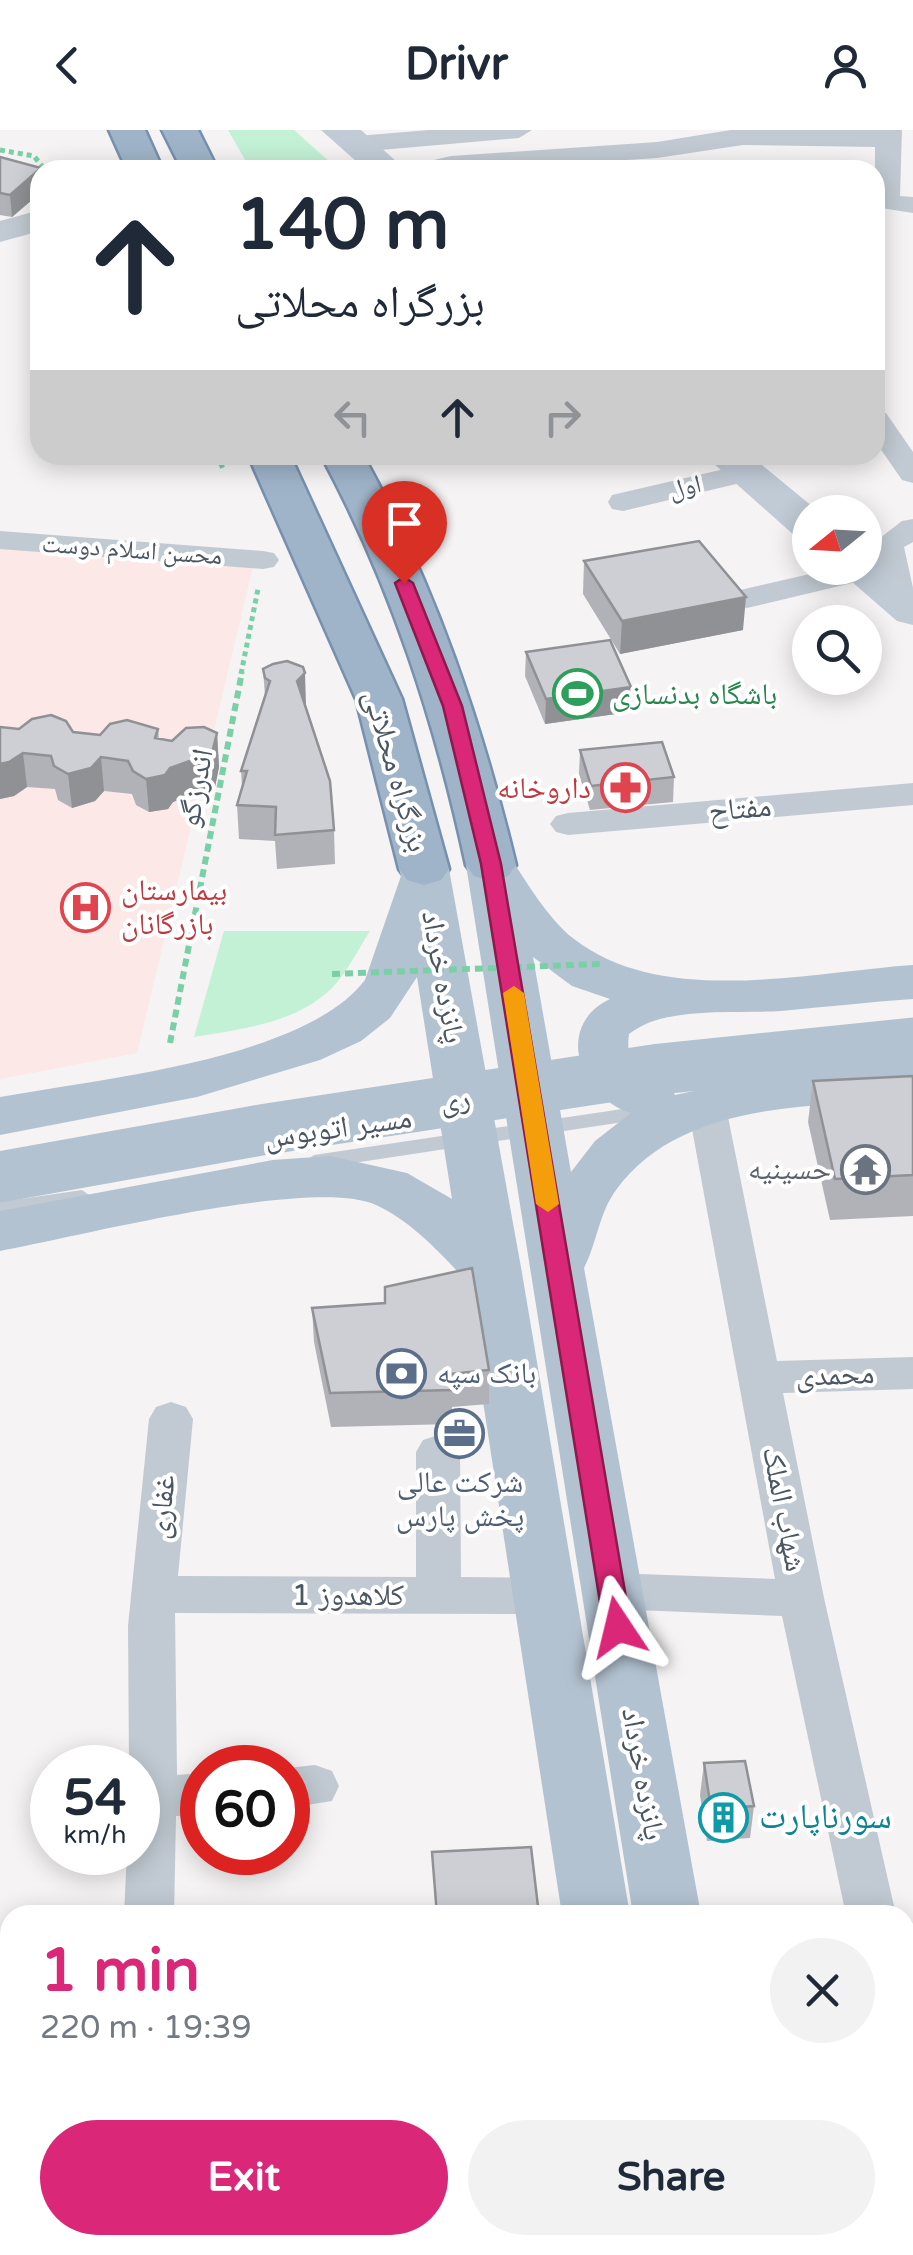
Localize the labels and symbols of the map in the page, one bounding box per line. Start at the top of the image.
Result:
street label: اول [666,469,704,505]
pin [362,481,447,584]
north arrow [792,495,882,585]
street label: محسن اسلام دوست [41,529,223,572]
sports icon: باشگاه بدنسازی [551,668,603,720]
place label: باشگاه بدنسازی [612,676,777,713]
street label: بزرگراه محلاتی [355,686,437,856]
street label: اندرزگو [170,746,222,830]
pharmacy icon: داروخانه [600,762,652,814]
place label: داروخانه [497,770,591,807]
street label: مفتاح [707,788,773,830]
place label: بیمارستان بازرگانان [121,872,227,943]
hospital icon: بیمارستان بازرگانان [60,881,112,933]
street label: پانزده خرداد [413,908,473,1046]
street label: ری [437,1079,473,1121]
street label: مسیر اتوبوس [262,1099,414,1157]
temple icon: حسینیه [840,1143,892,1195]
place label: حسینیه [748,1151,831,1188]
bank icon: بانک سپه [376,1347,428,1399]
place label: بانک سپه [437,1355,536,1392]
street label: محمدی [795,1355,875,1395]
office icon: شرکت عالی پخش پارس [434,1407,486,1459]
street label: شهاب الملک [754,1444,814,1574]
place label: شرکت عالی پخش پارس [396,1464,524,1535]
street label: غفاری [140,1473,184,1541]
position arrow [566,1575,670,1679]
street label: کلاهدوز 1 [292,1577,404,1614]
street label: پانزده خرداد [613,1705,673,1843]
speed limit sign: 60 [180,1745,310,1875]
building icon: سورناپارت [698,1791,750,1843]
place label: سورناپارت [759,1796,892,1838]

